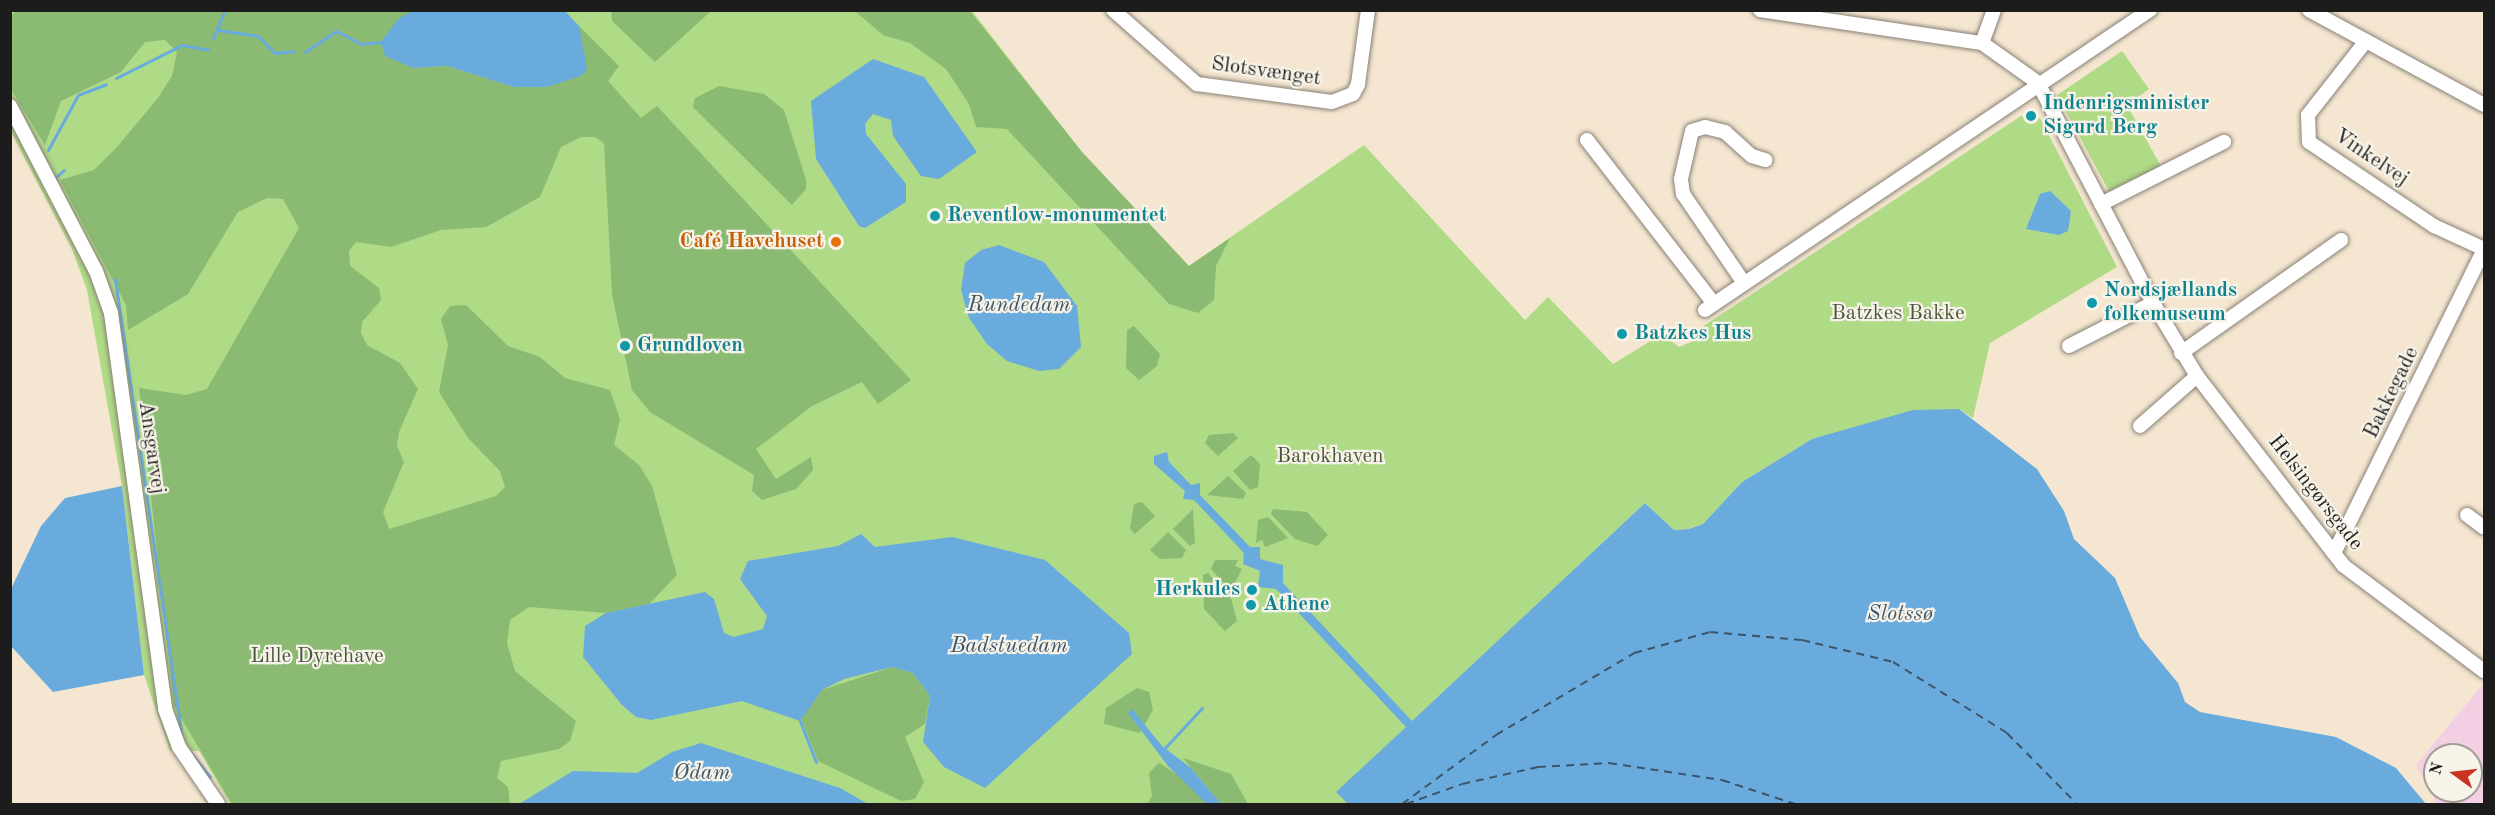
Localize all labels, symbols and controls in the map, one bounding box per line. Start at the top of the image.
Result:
street label: Slotsvænget [1210,52,1322,92]
place label: Indenrigsminister Sigurd Berg [2043,91,2209,141]
marker: Indenrigsminister Sigurd Berg [2024,109,2038,123]
street label: Vinkelvej [2329,124,2413,192]
place label: Reventlow-monumentet [947,203,1166,229]
marker: Reventlow-monumentet [928,209,942,223]
place label: Café Havehuset [680,229,824,255]
marker: Café Havehuset [829,235,843,249]
place label: Nordsjællands folkemuseum [2104,278,2237,328]
water label: Rundedam [968,293,1070,319]
marker: Nordsjællands folkemuseum [2085,296,2099,310]
park label: Batzkes Bakke [1831,301,1965,327]
place label: Batzkes Hus [1634,321,1751,347]
marker: Batzkes Hus [1615,327,1629,341]
place label: Grundloven [637,333,743,359]
marker: Grundloven [618,339,632,353]
street label: Bakkegade [2359,343,2425,443]
street label: Ansgarvej [132,400,170,496]
street label: Helsingørsgade [2262,430,2368,556]
park label: Barokhaven [1276,444,1384,470]
place label: Herkules [1155,577,1240,603]
marker: Herkules [1245,583,1259,597]
place label: Athene [1263,592,1330,618]
marker: Athene [1244,598,1258,612]
water label: Slotssø [1867,602,1933,628]
water label: Badstuedam [950,634,1068,660]
park label: Lille Dyrehave [250,644,384,670]
north arrow [2423,743,2483,803]
water label: Ødam [674,761,730,787]
text: N [2428,761,2447,777]

